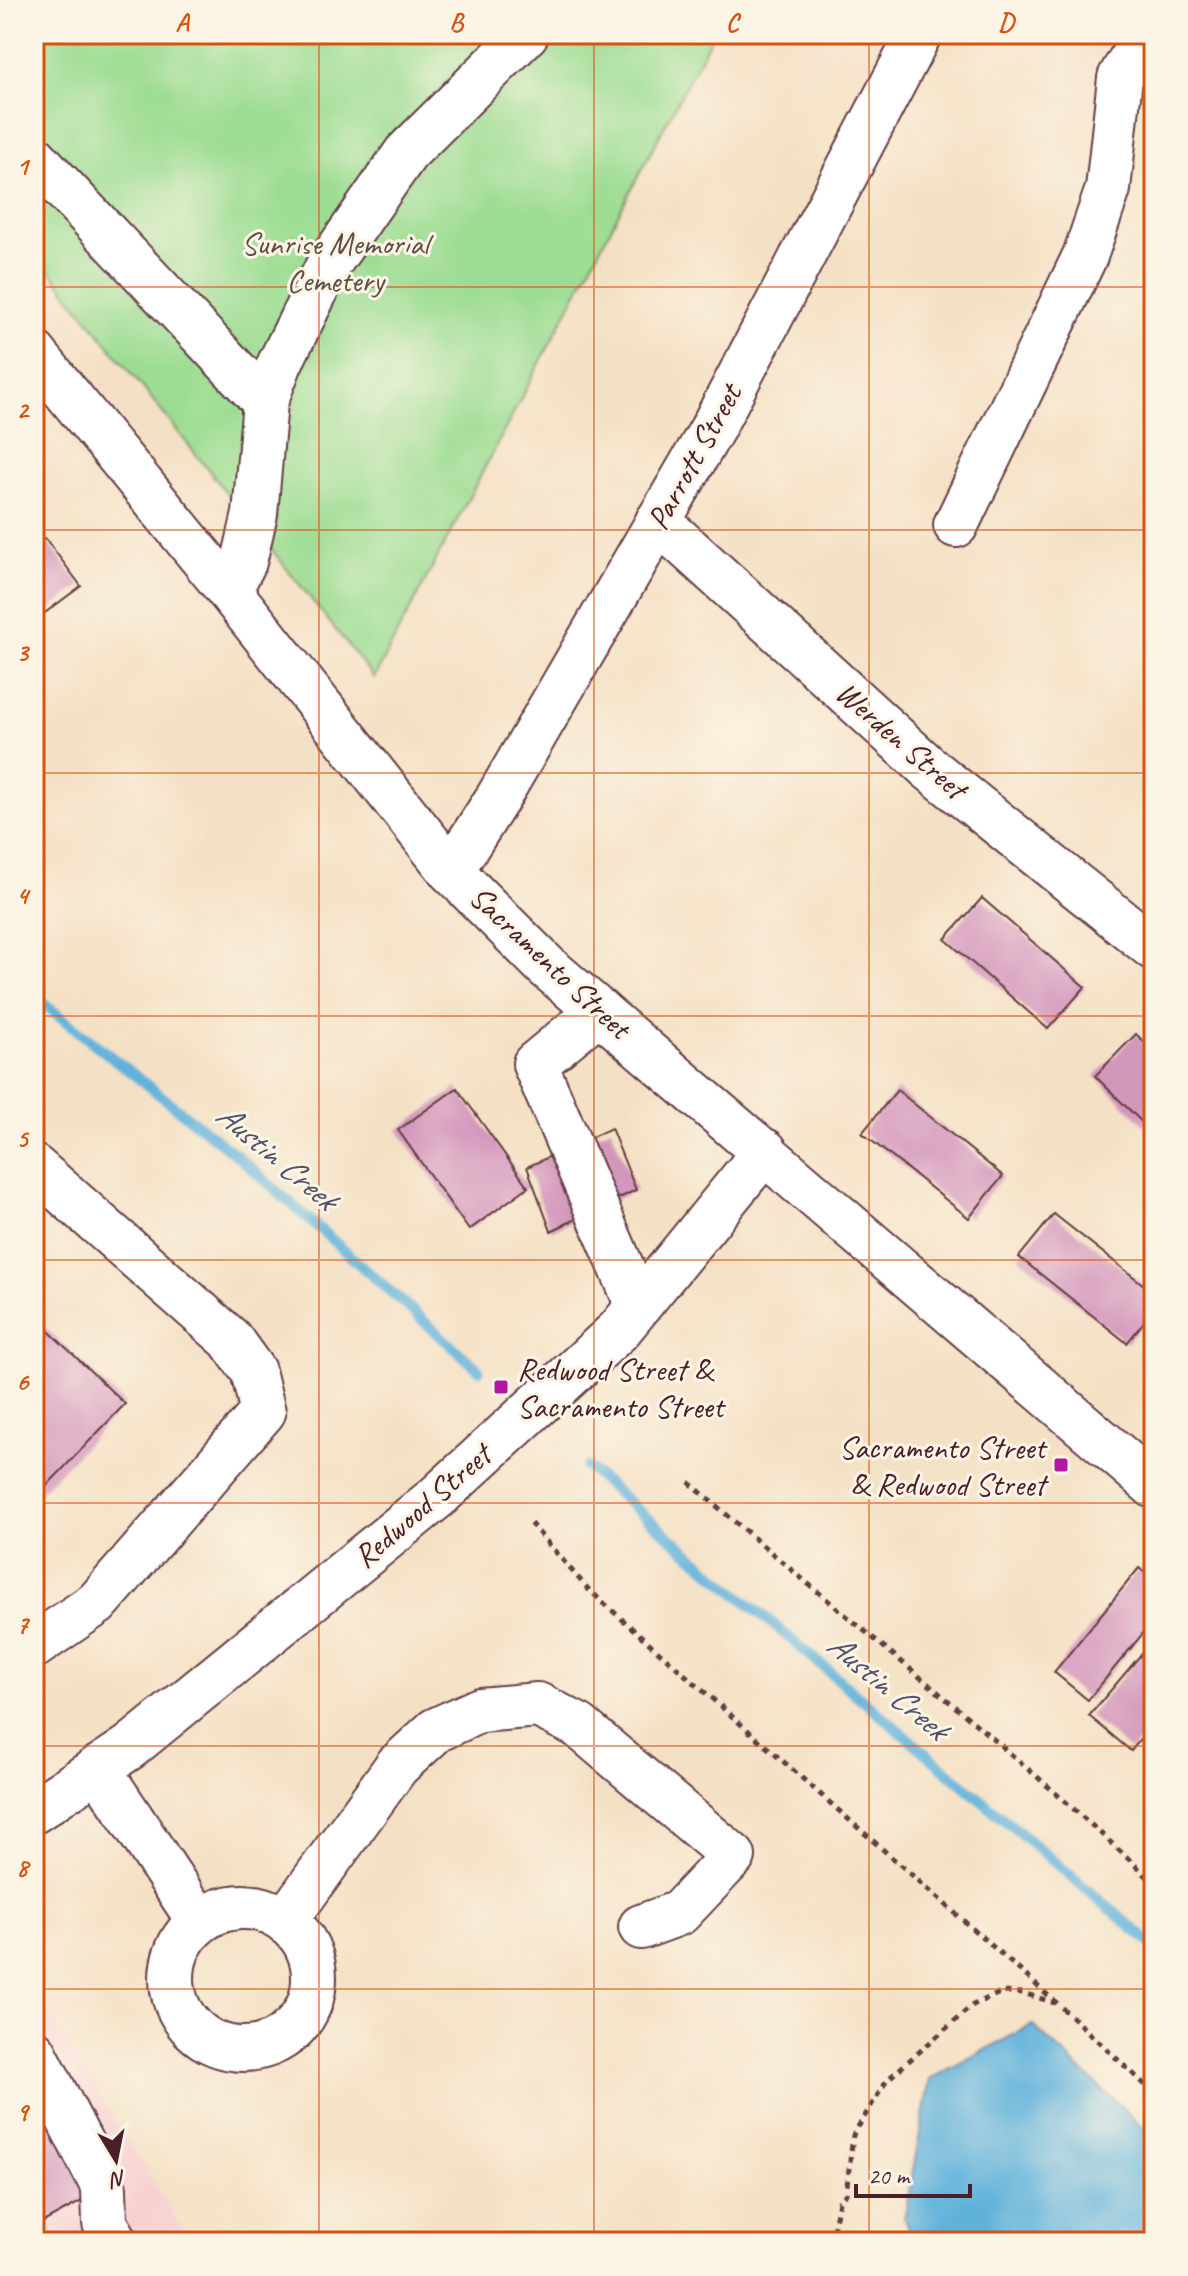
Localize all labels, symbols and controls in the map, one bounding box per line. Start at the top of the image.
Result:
text: A [175,6,190,39]
text: B [449,6,465,39]
text: C [726,6,742,39]
text: D [998,6,1016,39]
text: 1 [16,150,31,183]
park label: Sunrise Memorial Cemetery [241,223,434,301]
street label: Parrott Street [637,374,752,537]
text: 2 [16,393,30,426]
text: 3 [16,636,30,669]
street label: Werden Street [827,672,978,811]
street label: Sacramento Street [461,877,642,1050]
text: 4 [16,879,31,912]
water label: Austin Creek [208,1093,351,1223]
text: 5 [16,1122,30,1155]
place label: Redwood Street & Sacramento Street [517,1349,727,1427]
text: 6 [16,1365,30,1398]
marker: Redwood Street & Sacramento Street [492,1378,510,1396]
place label: Sacramento Street & Redwood Street [839,1427,1049,1505]
street label: Redwood Street [345,1432,503,1577]
marker: Sacramento Street & Redwood Street [1052,1456,1070,1474]
text: 7 [16,1608,30,1641]
water label: Austin Creek [819,1623,962,1753]
text: 8 [16,1851,31,1884]
text: 9 [16,2095,30,2128]
north arrow [76,2120,156,2200]
scale bar [856,2148,970,2198]
text: 20 m [868,2161,911,2191]
text: N [107,2164,128,2194]

